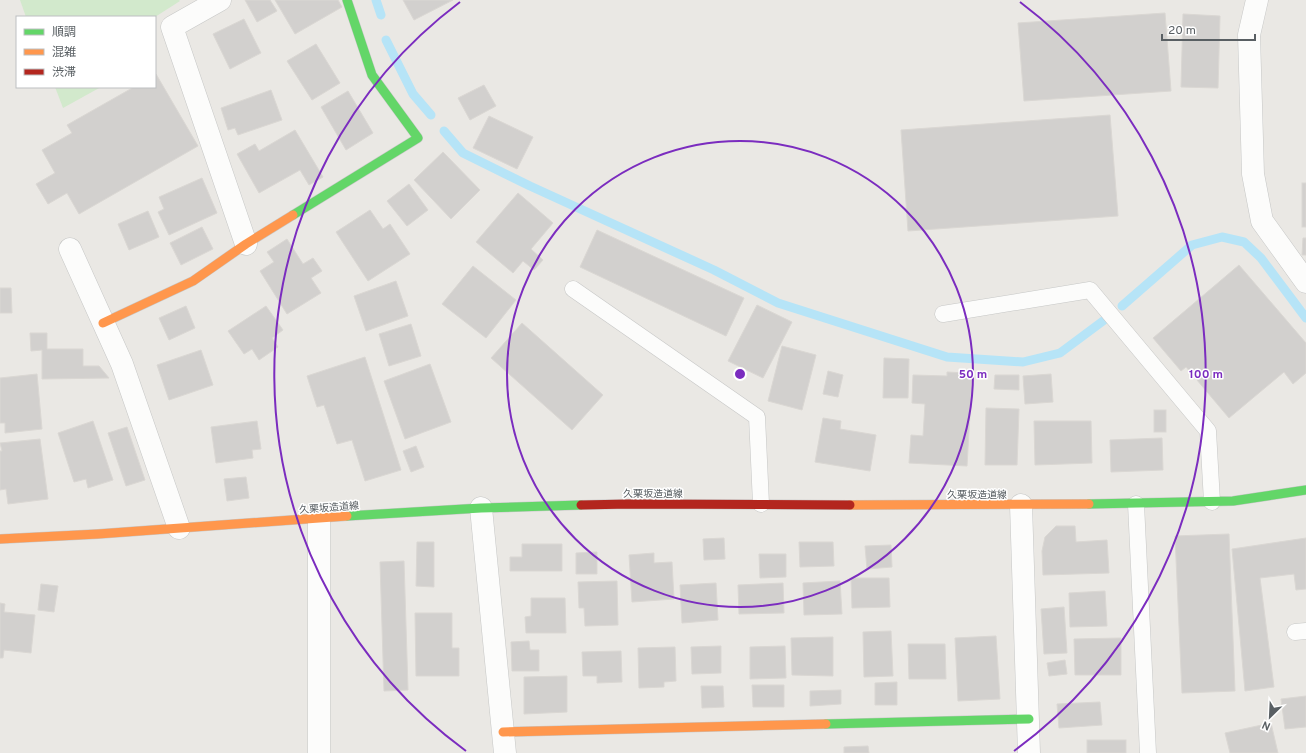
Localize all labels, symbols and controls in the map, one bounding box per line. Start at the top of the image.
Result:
legend [16,16,156,88]
scale bar [1162,16,1255,42]
text: 20 m [1168,23,1196,39]
text: 順調 [52,25,76,41]
text: 混雑 [52,45,76,61]
text: 渋滞 [52,65,76,81]
centre of rings [733,367,747,381]
text: 50 m [959,367,987,383]
text: 100 m [1189,367,1223,383]
street label: 久栗坂造道線 [623,488,683,501]
street label: 久栗坂造道線 [947,489,1007,502]
street label: 久栗坂造道線 [299,500,359,517]
north arrow [1250,697,1290,737]
text: N [1260,717,1273,733]

